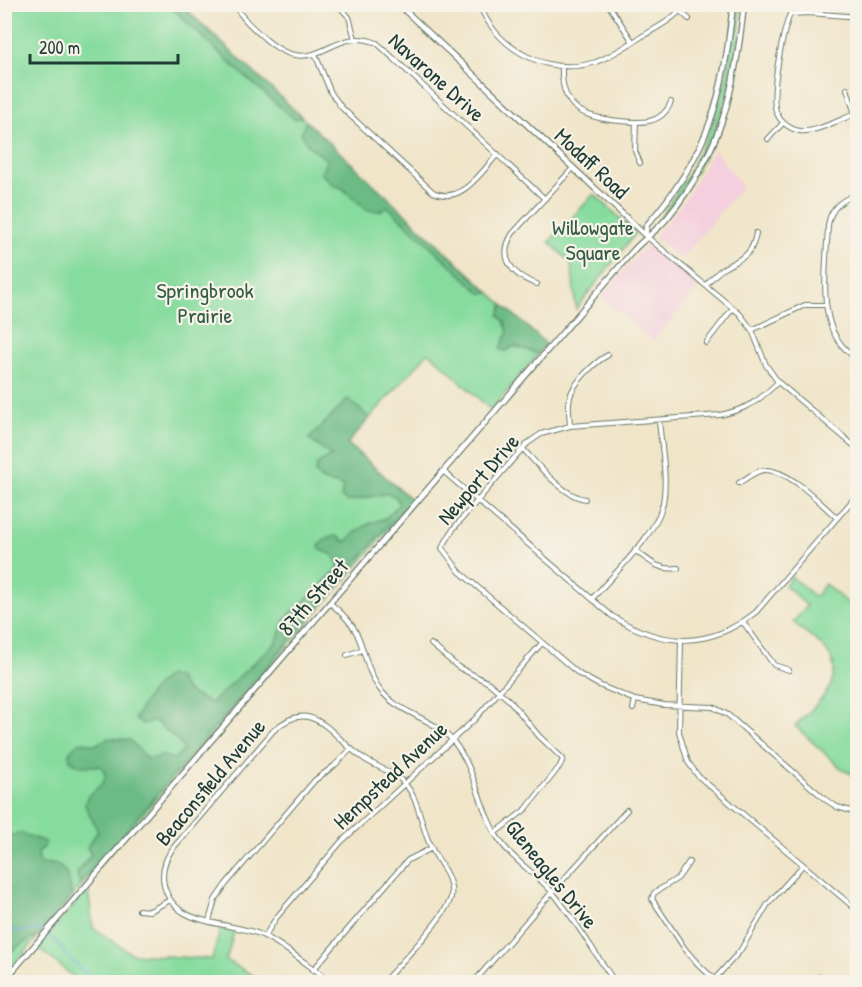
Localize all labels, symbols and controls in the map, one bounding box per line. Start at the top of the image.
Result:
street label: Navarone Drive [382,26,492,129]
scale bar [30,27,178,65]
text: 200 m [39,35,80,60]
street label: Modaff Road [548,121,636,206]
park label: Willowgate Square [552,212,634,267]
park label: Springbrook Prairie [156,275,254,330]
street label: Newport Drive [430,427,526,531]
street label: 87th Street [271,552,355,642]
street label: Beaconsfield Avenue [148,712,272,852]
street label: Hempstead Avenue [326,714,454,836]
street label: Gleneagles Drive [499,813,605,935]

